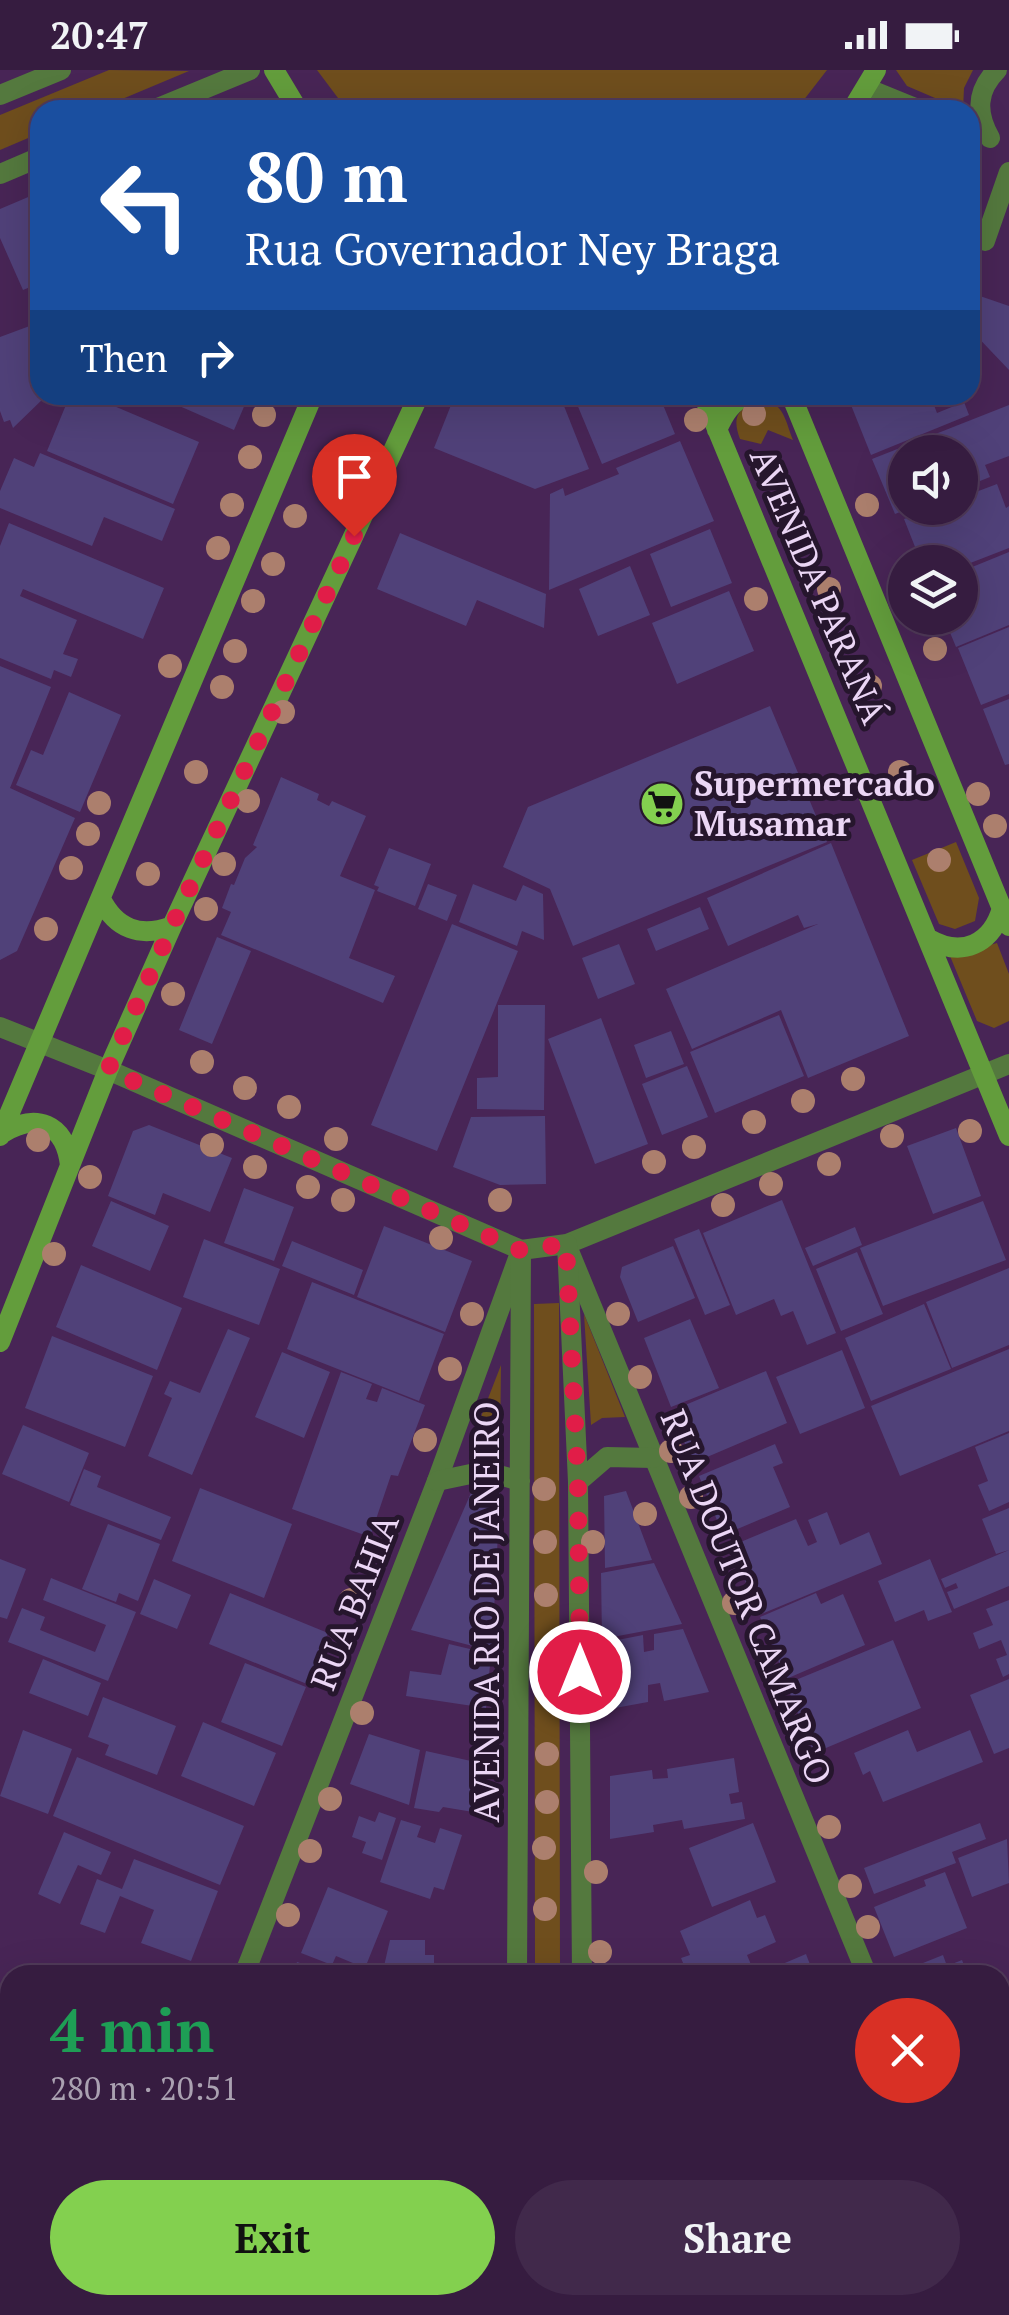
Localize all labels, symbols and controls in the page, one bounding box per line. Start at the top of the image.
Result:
text: 20:47 [50,10,149,60]
text: 80 m [245,129,408,222]
icon: left [80,140,210,270]
text: Rua Governador Ney Braga [245,218,780,278]
icon: right [188,330,243,385]
text: Then [80,333,168,383]
pin [312,434,397,537]
map controls [888,435,978,635]
button: sound [888,435,978,525]
street label: AVENIDA PARANÁ [740,441,898,731]
icon: arrive [327,449,382,504]
button: layers [888,545,978,635]
place label: Supermercado Musamar [694,760,935,846]
supermarket icon: Supermercado Musamar [639,781,685,827]
street label: AVENIDA RIO DE JANEIRO [463,1401,509,1823]
street label: RUA DOUTOR CAMARGO [651,1402,843,1791]
street label: RUA BAHIA [299,1507,409,1696]
position arrow [528,1620,632,1724]
text: 4 min [50,1990,214,2069]
button: close [855,1998,960,2103]
text: 280 m · 20:51 [50,2067,238,2109]
button: Exit [50,2180,495,2295]
button: Share [515,2180,960,2295]

